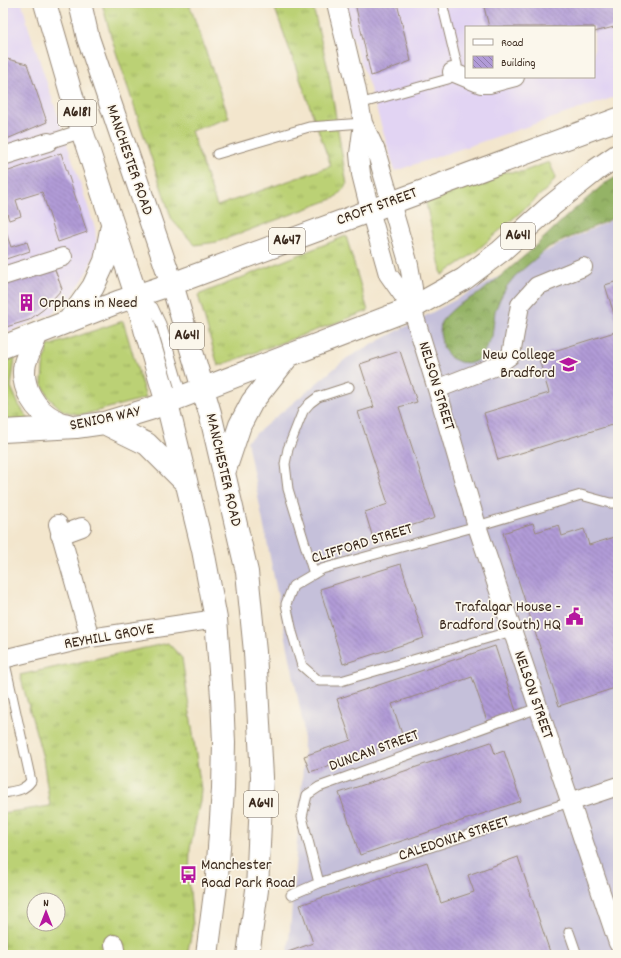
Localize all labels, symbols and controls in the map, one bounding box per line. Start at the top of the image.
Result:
legend [465,26,595,78]
text: Road [501,35,523,52]
text: Building [501,55,536,72]
road number: A6181 [58,100,96,126]
street label: MANCHESTER ROAD [99,102,159,218]
street label: CROFT STREET [333,182,421,232]
road number: A641 [501,223,535,249]
road number: A647 [269,228,305,254]
place label: Orphans in Need [39,292,138,315]
building icon: Orphans in Need [16,293,36,313]
road number: A641 [170,323,204,349]
street label: NELSON STREET [412,339,461,434]
place label: New College Bradford [482,344,555,385]
school or university icon: New College Bradford [558,354,578,374]
street label: SENIOR WAY [68,400,144,438]
street label: MANCHESTER ROAD [199,411,247,529]
street label: CLIFFORD STREET [309,518,416,570]
place label: Trafalgar House - Bradford (South) HQ [439,596,561,637]
public building icon: Trafalgar House - Bradford (South) HQ [564,606,584,626]
street label: REYHILL GROVE [62,618,156,656]
street label: NELSON STREET [507,648,559,743]
street label: DUNCAN STREET [326,724,423,778]
road number: A641 [244,791,278,817]
street label: CALEDONIA STREET [396,810,513,868]
place label: Manchester Road Park Road [201,854,295,895]
bus stop icon: Manchester Road Park Road [178,864,198,884]
north arrow [26,892,66,932]
text: N [43,896,49,912]

